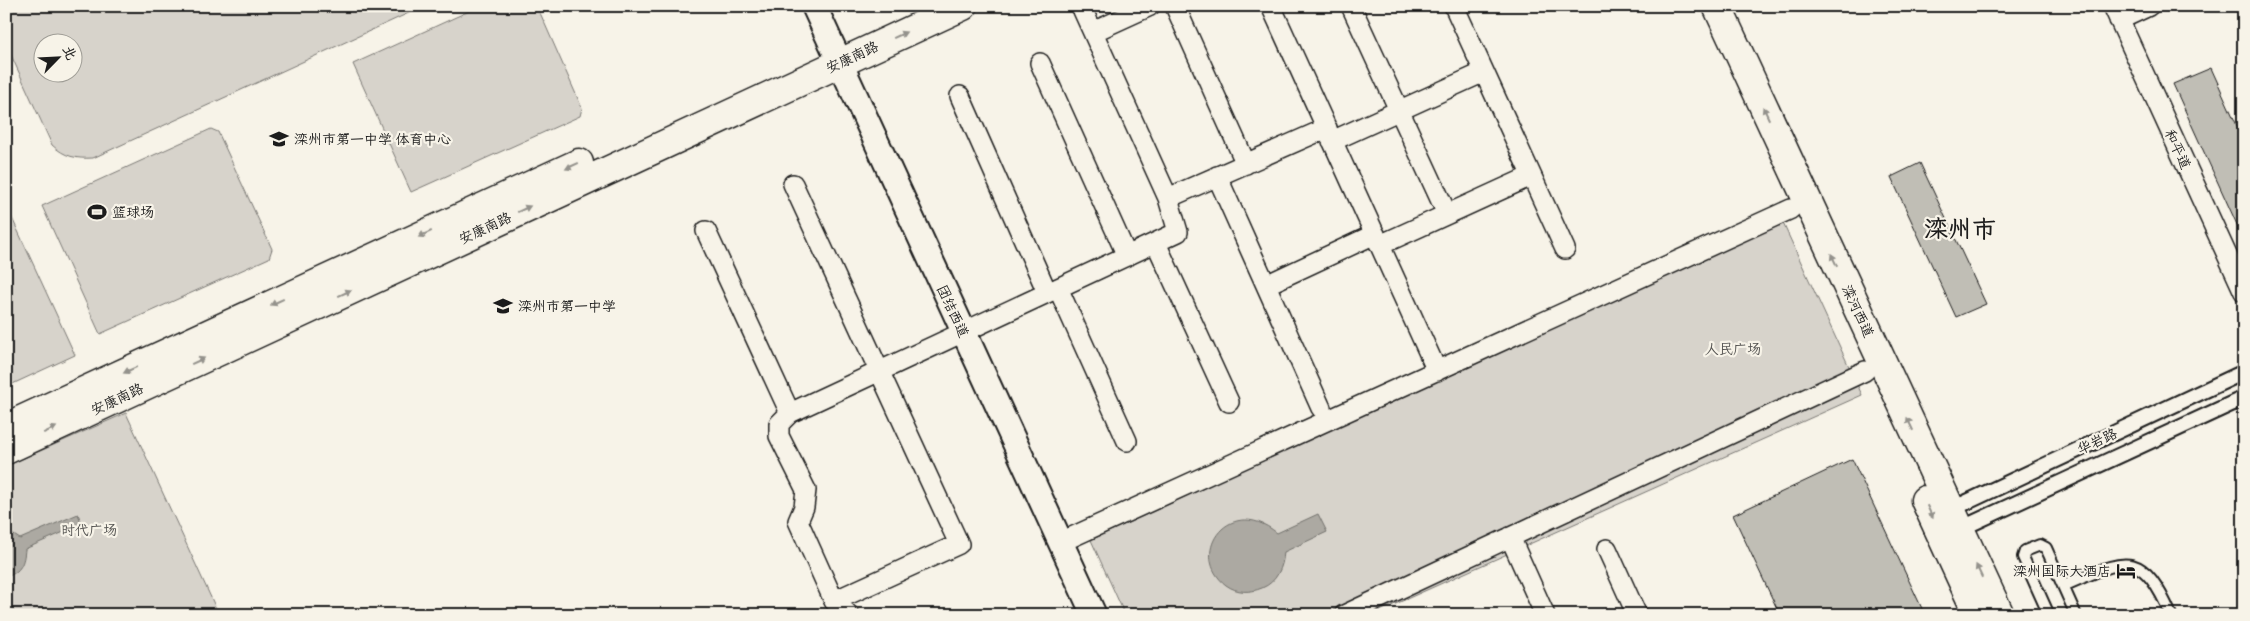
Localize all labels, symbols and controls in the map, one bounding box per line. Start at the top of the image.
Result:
one-way arrow [893,31,907,39]
north arrow [32,32,82,82]
street label: 安康南路 [823,37,881,77]
text: 北 [59,43,81,63]
one-way arrow [1762,106,1770,120]
street label: 和平道 [2161,126,2195,172]
school or university icon: 滦州市第一中学 体育中心 [268,128,290,150]
place label: 滦州市第一中学 体育中心 [294,130,451,148]
one-way arrow [565,162,579,170]
sports icon: 篮球场 [86,201,108,223]
place label: 篮球场 [112,203,154,221]
one-way arrow [517,205,531,213]
street label: 安康南路 [456,208,514,248]
district label: 滦州市 [1924,213,1996,243]
one-way arrow [418,230,432,238]
one-way arrow [1830,253,1838,267]
street label: 团结西道 [933,282,973,340]
street label: 滦河西道 [1838,282,1878,340]
one-way arrow [338,288,352,296]
school or university icon: 滦州市第一中学 [492,295,514,317]
place label: 滦州市第一中学 [518,297,616,315]
one-way arrow [270,299,284,307]
park label: 人民广场 [1705,340,1761,358]
one-way arrow [191,357,205,365]
one-way arrow [123,367,137,375]
street label: 安康南路 [88,379,146,419]
one-way arrow [1906,417,1914,431]
street label: 华岩路 [2074,424,2120,458]
one-way arrow [43,425,58,434]
one-way arrow [1926,505,1934,519]
park label: 时代广场 [61,521,117,539]
hotel icon: 滦州国际大酒店 [2115,560,2137,582]
place label: 滦州国际大酒店 [2013,562,2111,580]
one-way arrow [1975,564,1983,578]

